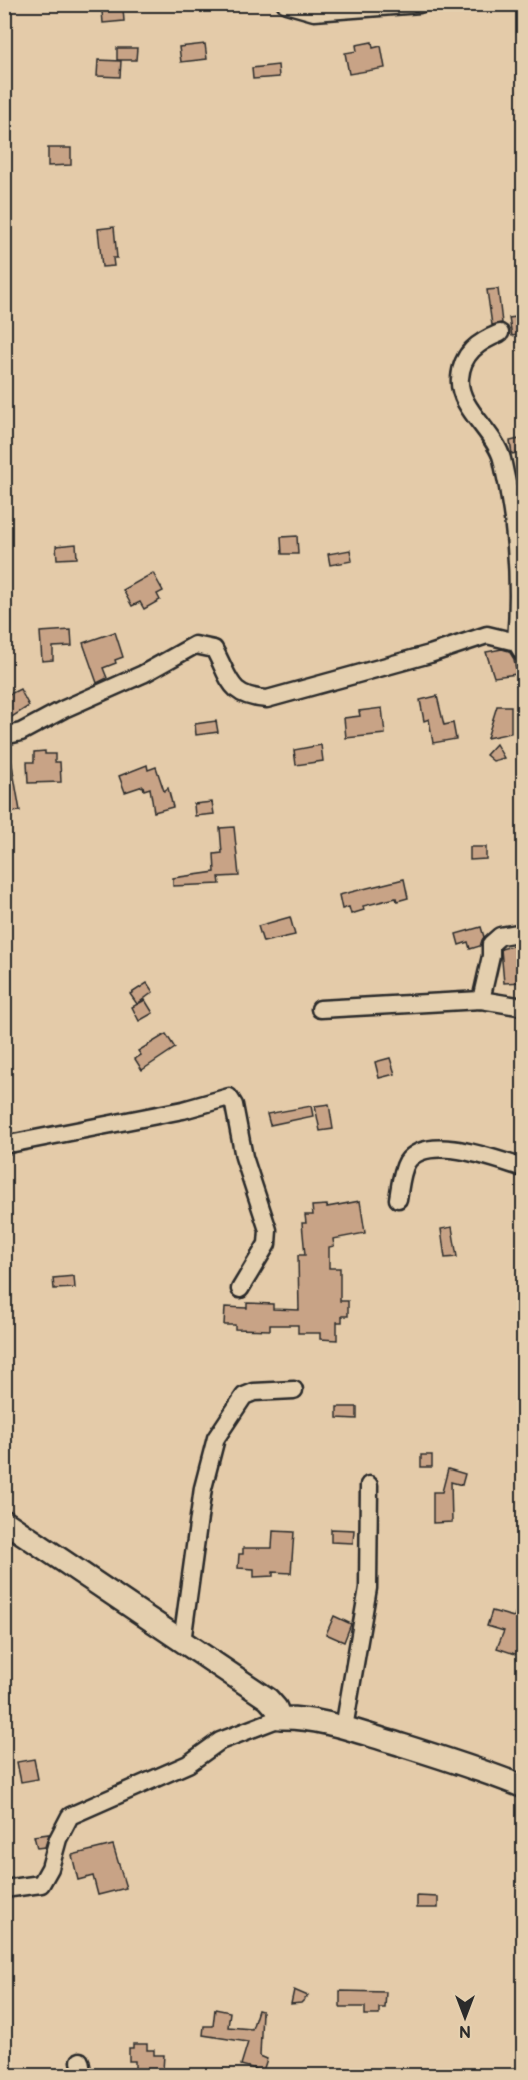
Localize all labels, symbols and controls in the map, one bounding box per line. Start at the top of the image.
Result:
north arrow [435,1987,495,2047]
text: N [459,2021,471,2040]

